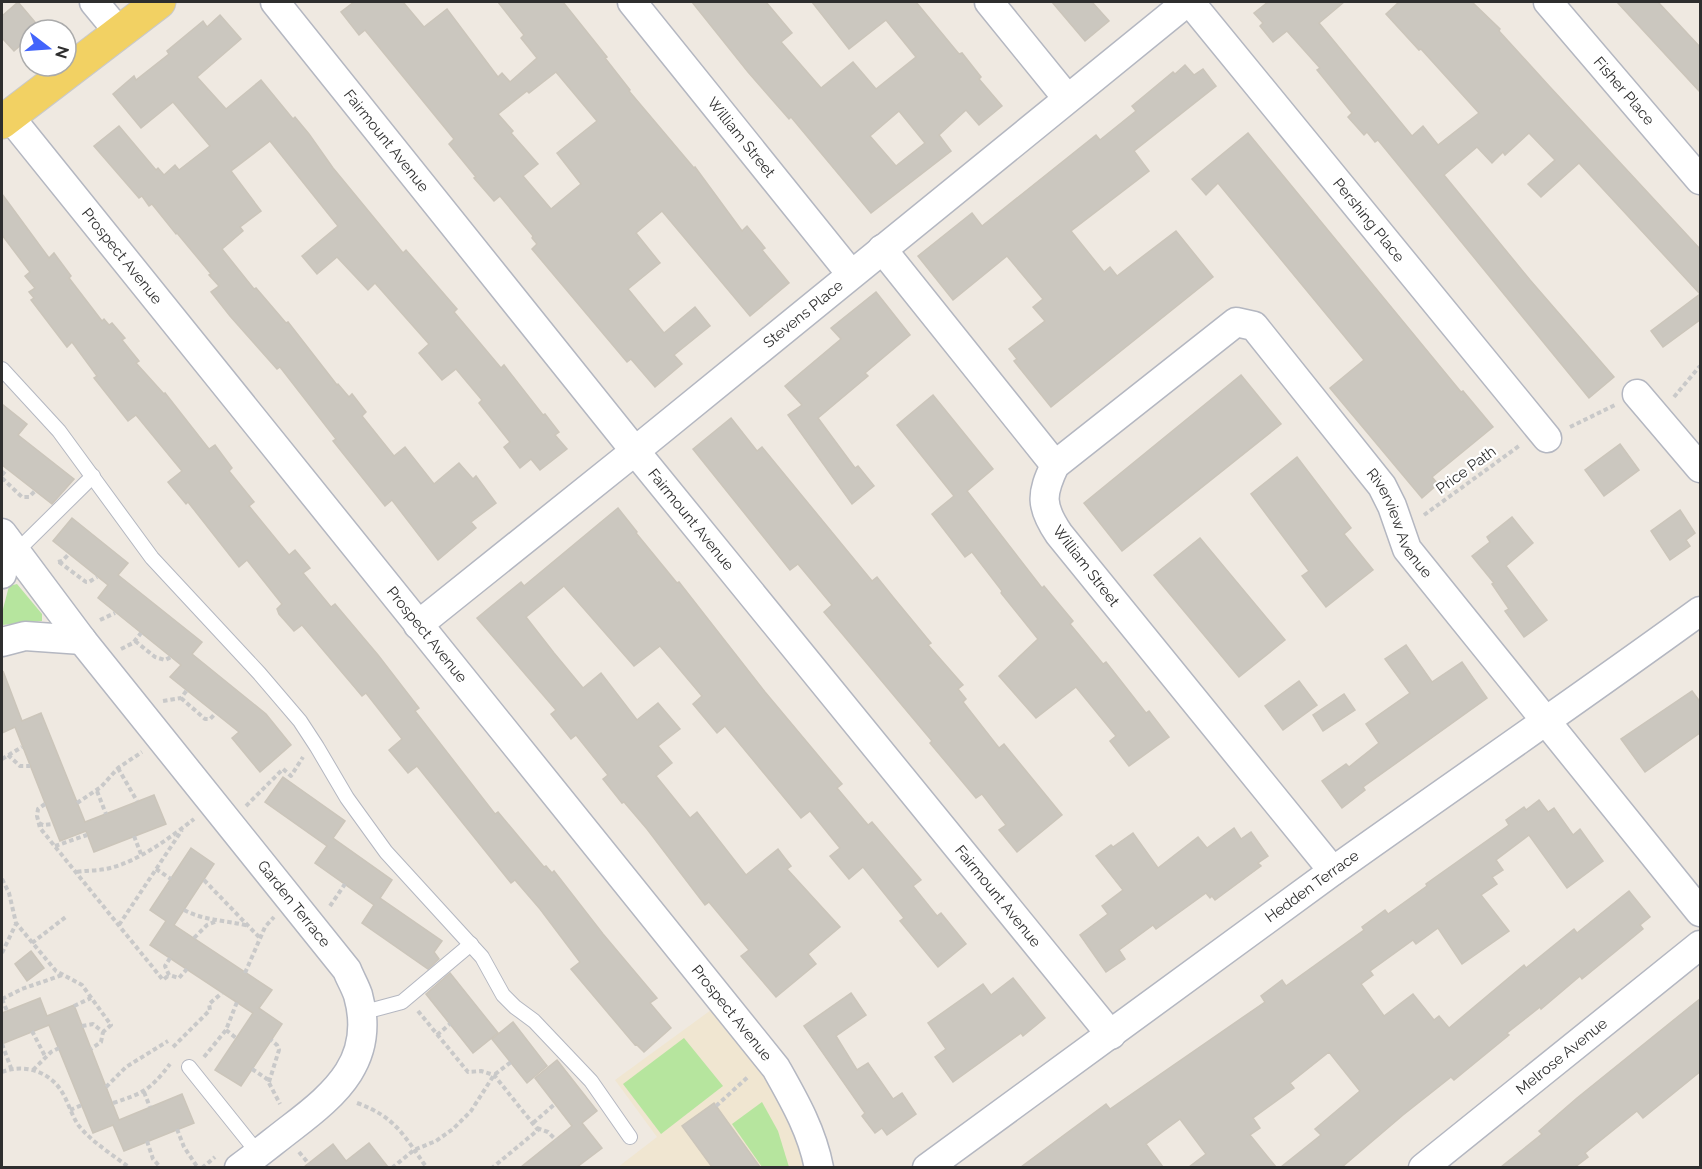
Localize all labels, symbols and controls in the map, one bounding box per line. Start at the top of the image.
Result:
north arrow [18,18,78,78]
text: N [51,44,73,61]
street label: Fisher Place [1590,53,1658,129]
street label: Fairmount Avenue [340,86,433,196]
street label: William Street [703,94,779,181]
street label: Pershing Place [1329,175,1408,266]
street label: Prospect Avenue [78,205,166,308]
street label: Stevens Place [760,276,847,352]
street label: Price Path [1432,442,1500,498]
street label: Fairmount Avenue [644,465,738,574]
street label: Riverview Avenue [1363,465,1436,582]
street label: William Street [1049,522,1123,610]
street label: Prospect Avenue [383,583,471,686]
street label: Fairmount Avenue [951,842,1045,951]
street label: Hedden Terrace [1262,846,1363,926]
street label: Garden Terrace [254,857,334,951]
street label: Prospect Avenue [688,961,776,1065]
street label: Melrose Avenue [1512,1014,1611,1099]

